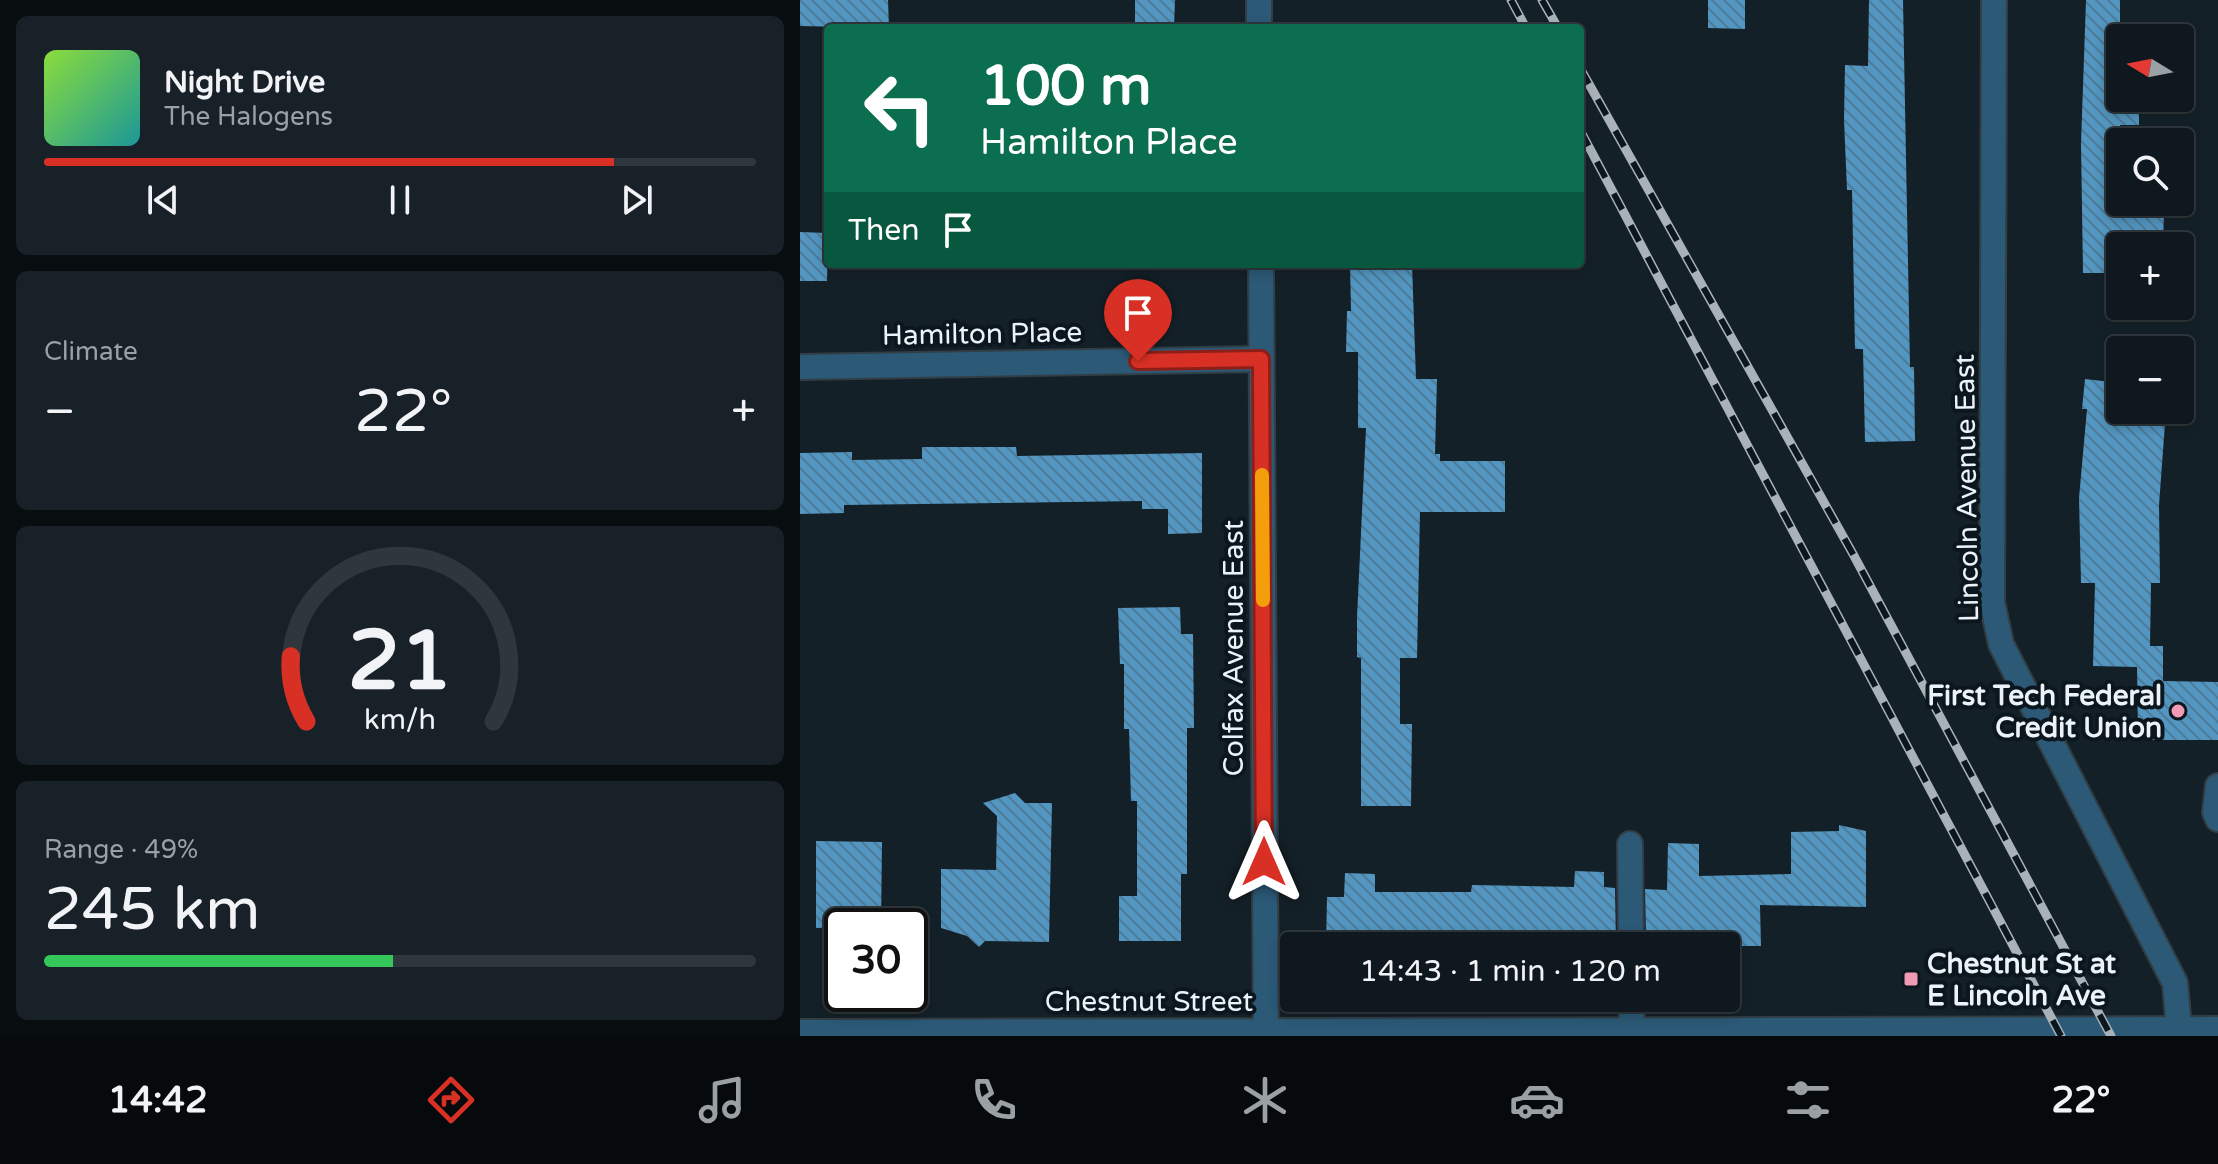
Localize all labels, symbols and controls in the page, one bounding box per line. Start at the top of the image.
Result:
north arrow [2106,24,2194,112]
map controls [2106,24,2194,424]
text: 100 m [980,53,1151,120]
icon: left [848,56,952,160]
text: Night Drive [164,64,325,101]
text: The Halogens [164,101,333,132]
text: Hamilton Place [980,121,1238,164]
button: search [2106,128,2194,216]
icon: previous [141,178,185,222]
icon: pause [378,178,422,222]
icon: next [615,178,659,222]
icon: arrive [936,208,980,252]
text: Then [848,212,920,249]
button: + [2106,232,2194,320]
pin [1104,279,1172,361]
icon: arrive [1116,291,1160,335]
street label: Hamilton Place [882,315,1083,353]
text: Climate [44,336,138,367]
button: − [2106,336,2194,424]
street label: Lincoln Avenue East [1948,353,1986,622]
text: 22° [354,376,452,448]
text: − [44,386,75,439]
text: + [731,386,756,439]
street label: Colfax Avenue East [1217,520,1251,776]
text: 21 [348,611,452,711]
place label: First Tech Federal Credit Union [1927,679,2162,745]
marker: First Tech Federal Credit Union [2169,702,2187,720]
text: km/h [364,703,436,737]
position arrow [1222,820,1306,904]
text: Range · 49% [44,834,198,865]
text: 245 km [44,874,260,946]
speed limit sign: 30 [824,908,928,1012]
place label: Chestnut St at E Lincoln Ave [1927,947,2116,1013]
text: 14:43 · 1 min · 120 m [1359,953,1661,990]
marker: Chestnut St at E Lincoln Ave [1902,970,1920,988]
street label: Chestnut Street [1045,985,1253,1019]
icon: directions [423,1072,479,1128]
icon: music [694,1072,750,1128]
icon: phone [966,1072,1022,1128]
icon: climate [1237,1072,1293,1128]
icon: car [1509,1072,1565,1128]
icon: filters [1780,1072,1836,1128]
text: 14:42 [108,1079,208,1122]
text: 22° [2051,1079,2110,1122]

